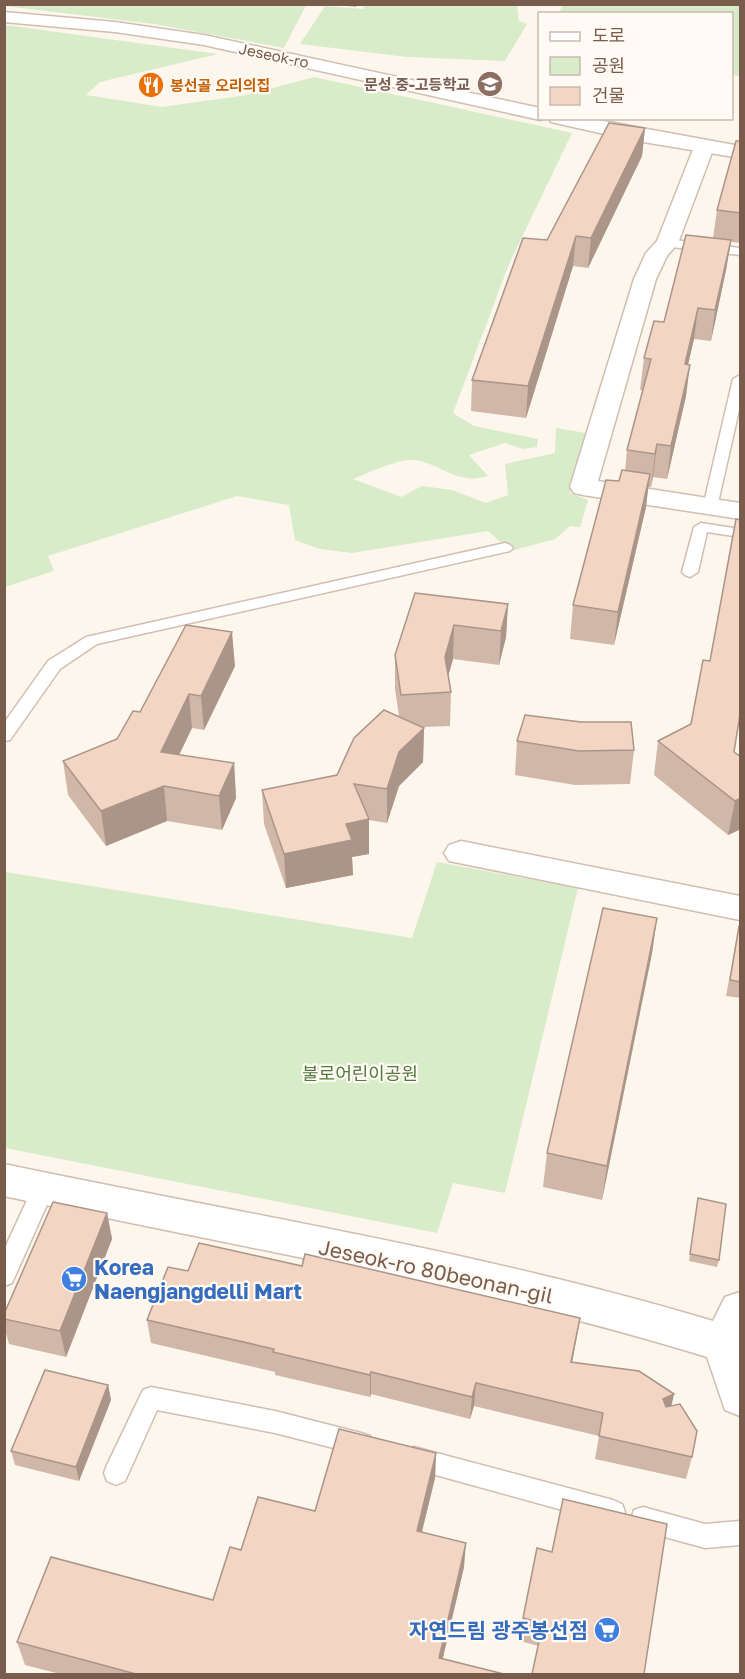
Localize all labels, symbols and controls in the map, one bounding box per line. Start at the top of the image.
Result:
legend [538,12,733,120]
text: 도로 [592,24,625,46]
street label: Jeseok-ro [237,39,311,71]
text: 공원 [592,54,625,76]
school or university icon: 문성 중-고등학교 [475,69,505,99]
restaurant icon: 봉선골 오리의집 [136,70,166,100]
place label: 문성 중-고등학교 [364,75,470,93]
place label: 봉선골 오리의집 [170,76,270,94]
text: 건물 [592,84,625,106]
park label: 불로어린이공원 [302,1062,418,1084]
street label: Jeseok-ro 80beonan-gil [316,1233,556,1309]
place label: Korea Naengjangdelli Mart [94,1254,302,1304]
supermarket icon: Korea Naengjangdelli Mart [59,1264,89,1294]
supermarket icon: 자연드림 광주봉선점 [592,1615,622,1645]
place label: 자연드림 광주봉선점 [409,1617,588,1643]

